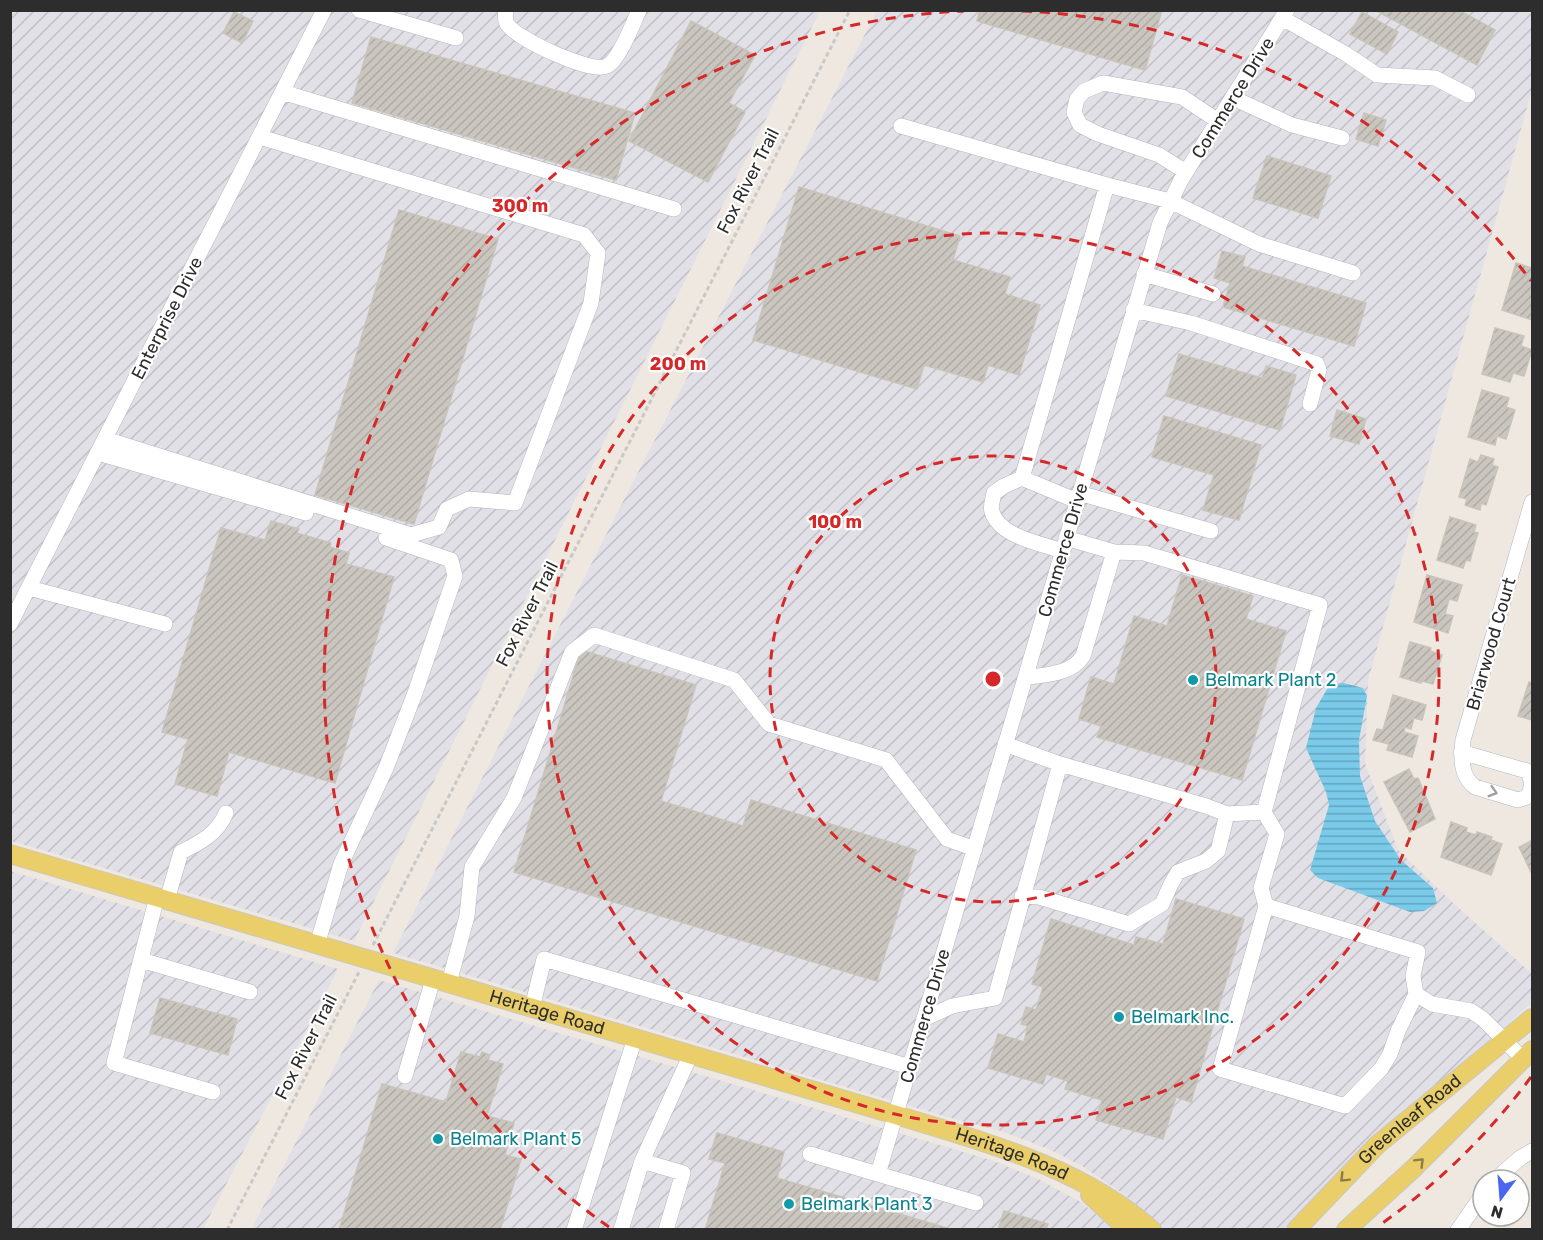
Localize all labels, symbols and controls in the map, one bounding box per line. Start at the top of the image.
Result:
street label: Commerce Drive [1187,33,1279,163]
street label: Fox River Trail [712,125,784,237]
text: 300 m [492,195,548,217]
street label: Enterprise Drive [127,253,207,383]
text: 200 m [650,353,706,375]
street label: Commerce Drive [1033,480,1093,620]
text: 100 m [808,511,862,533]
street label: Fox River Trail [491,558,563,670]
street label: Briarwood Court [1462,575,1520,713]
centre of rings [983,669,1003,689]
place label: Belmark Plant 2 [1205,669,1336,691]
marker: Belmark Plant 2 [1186,673,1200,687]
one-way arrow [1487,785,1498,797]
street label: Commerce Drive [895,946,955,1086]
street label: Heritage Road [487,985,607,1040]
street label: Fox River Trail [270,991,342,1103]
place label: Belmark Inc. [1131,1006,1234,1028]
marker: Belmark Inc. [1112,1010,1126,1024]
street label: Greenleaf Road [1354,1070,1466,1169]
street label: Heritage Road [953,1123,1072,1185]
place label: Belmark Plant 5 [450,1128,582,1150]
marker: Belmark Plant 5 [431,1132,445,1146]
one-way arrow [1412,1158,1423,1169]
north arrow [1471,1168,1531,1228]
one-way arrow [1341,1170,1352,1181]
place label: Belmark Plant 3 [801,1193,933,1215]
marker: Belmark Plant 3 [782,1197,796,1211]
text: N [1489,1201,1505,1223]

